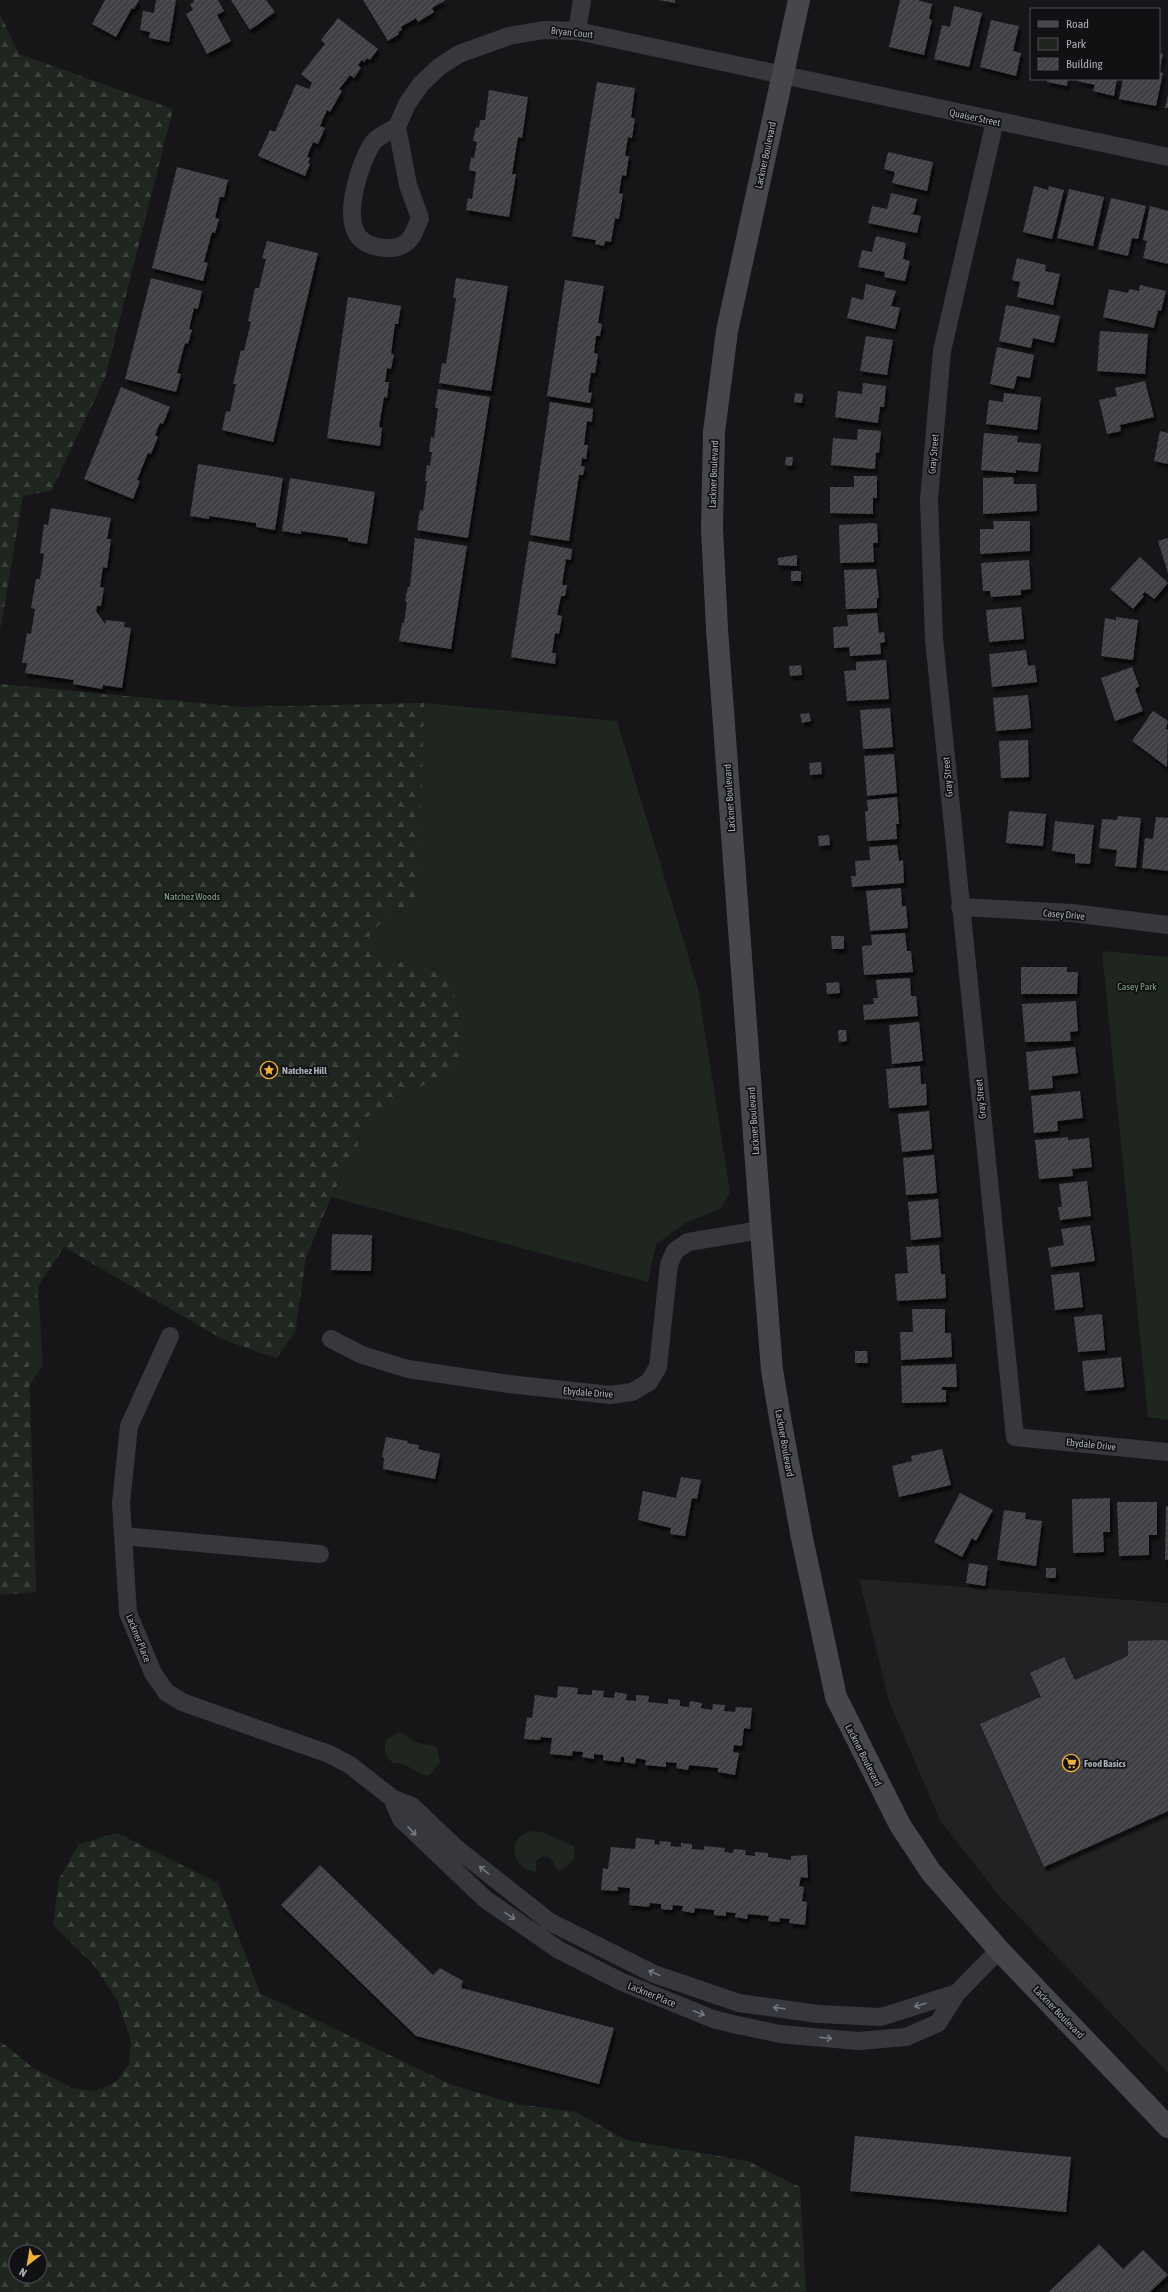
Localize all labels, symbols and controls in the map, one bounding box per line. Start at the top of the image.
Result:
legend [1030,8,1160,80]
text: Road [1066,17,1089,31]
street label: Bryan Court [550,25,594,40]
text: Park [1066,37,1087,51]
text: Building [1066,57,1104,71]
street label: Quaiser Street [948,107,1002,128]
street label: Lackner Boulevard [753,120,778,189]
street label: Gray Street [926,433,941,475]
street label: Lackner Boulevard [707,440,720,508]
street label: Gray Street [940,756,955,797]
street label: Lackner Boulevard [722,763,737,832]
park label: Natchez Woods [164,891,220,902]
street label: Casey Drive [1043,907,1086,922]
park label: Casey Park [1117,981,1157,992]
place icon: Natchez Hill [259,1060,279,1080]
place label: Natchez Hill [282,1065,327,1076]
street label: Gray Street [973,1078,988,1119]
street label: Lackner Boulevard [746,1086,761,1155]
street label: Ebydale Drive [563,1385,614,1400]
street label: Lackner Boulevard [773,1409,796,1478]
street label: Ebydale Drive [1065,1436,1117,1453]
street label: Lackner Place [124,1613,153,1664]
street label: Lackner Boulevard [843,1722,884,1788]
supermarket icon: Food Basics [1061,1753,1081,1773]
place label: Food Basics [1084,1758,1126,1769]
one-way arrow [407,1826,417,1836]
one-way arrow [479,1866,490,1874]
one-way arrow [504,1912,515,1920]
one-way arrow [648,1969,660,1976]
street label: Lackner Place [626,1980,678,2009]
street label: Lackner Boulevard [1031,1984,1086,2041]
one-way arrow [914,2002,927,2009]
one-way arrow [772,2004,785,2012]
one-way arrow [693,2010,705,2018]
one-way arrow [819,2035,832,2042]
north arrow [8,2244,48,2284]
text: N [17,2266,29,2279]

